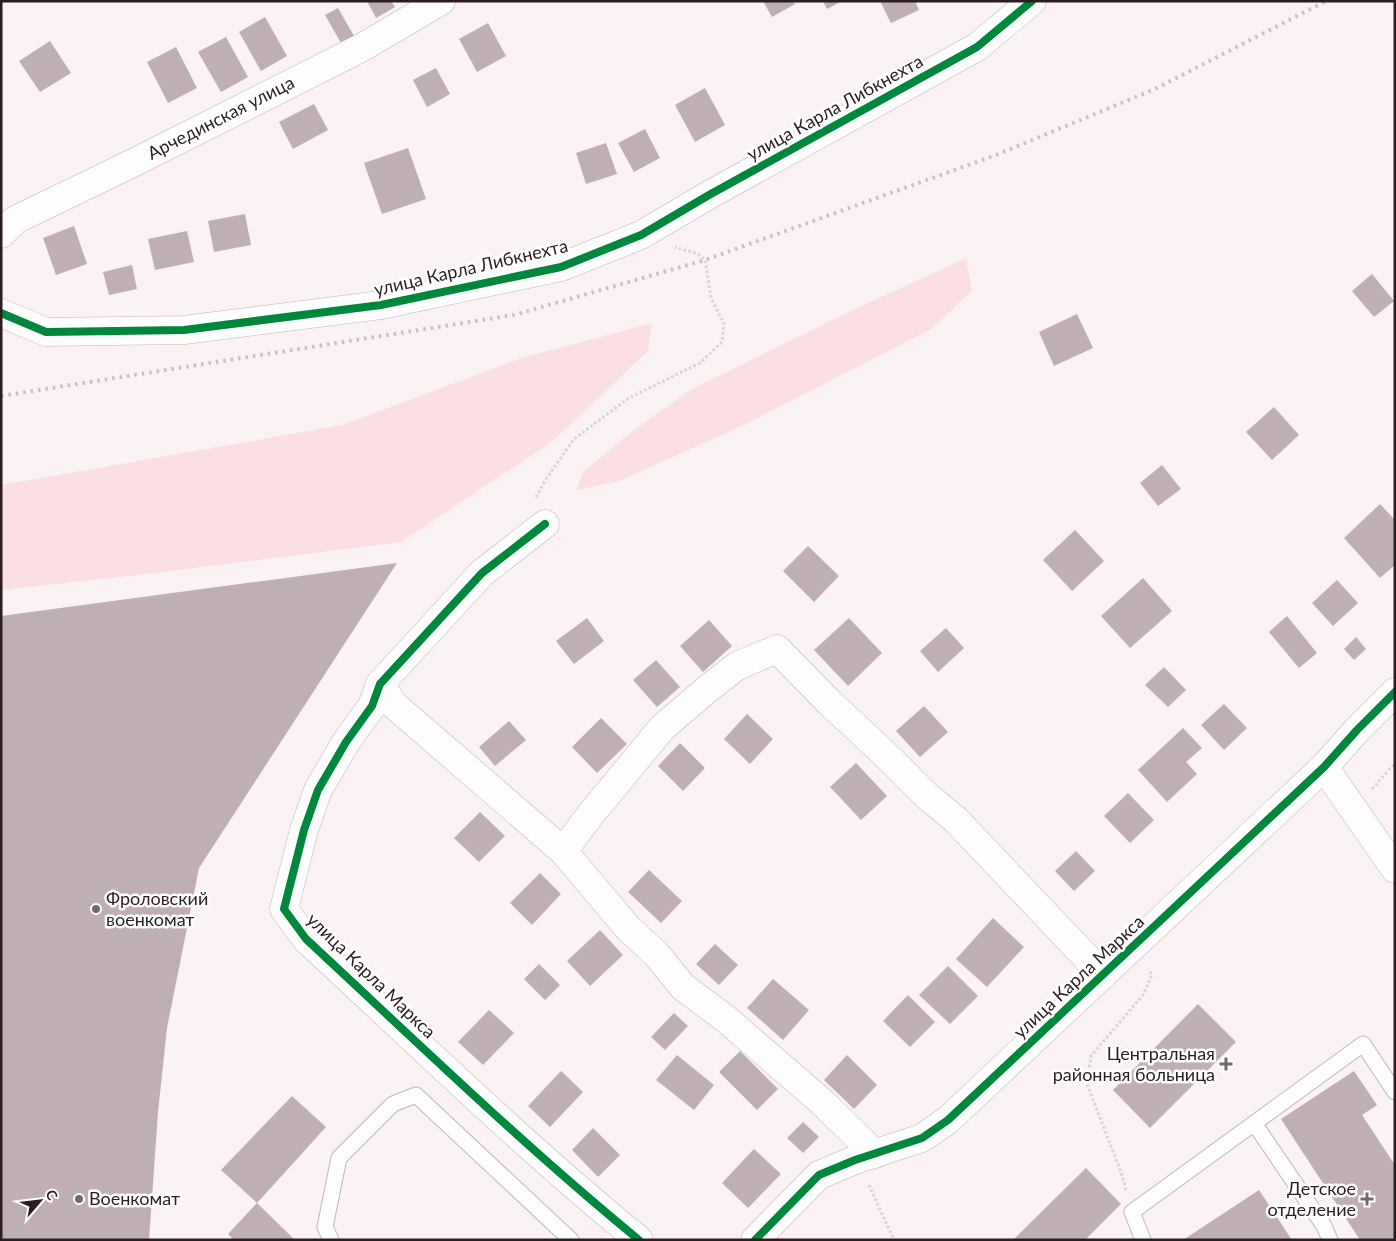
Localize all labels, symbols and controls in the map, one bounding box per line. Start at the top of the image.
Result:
street label: улица Карла Либкнехта [743,49,926,165]
street label: Арчединская улица [143,71,298,164]
street label: улица Карла Либкнехта [372,234,570,300]
place label: Фроловский военкомат [106,887,208,930]
marker: Фроловский военкомат [90,903,102,915]
street label: улица Карла Маркса [303,908,441,1042]
street label: улица Карла Маркса [1008,910,1148,1042]
place label: Центральная районная больница [1053,1042,1215,1085]
marker: Центральная районная больница [1219,1057,1233,1071]
north arrow [15,1176,65,1226]
place label: Детское отделение [1268,1177,1356,1220]
text: С [42,1187,62,1203]
place label: Военкомат [89,1187,180,1209]
marker: Детское отделение [1360,1192,1374,1206]
marker: Военкомат [73,1193,85,1205]

